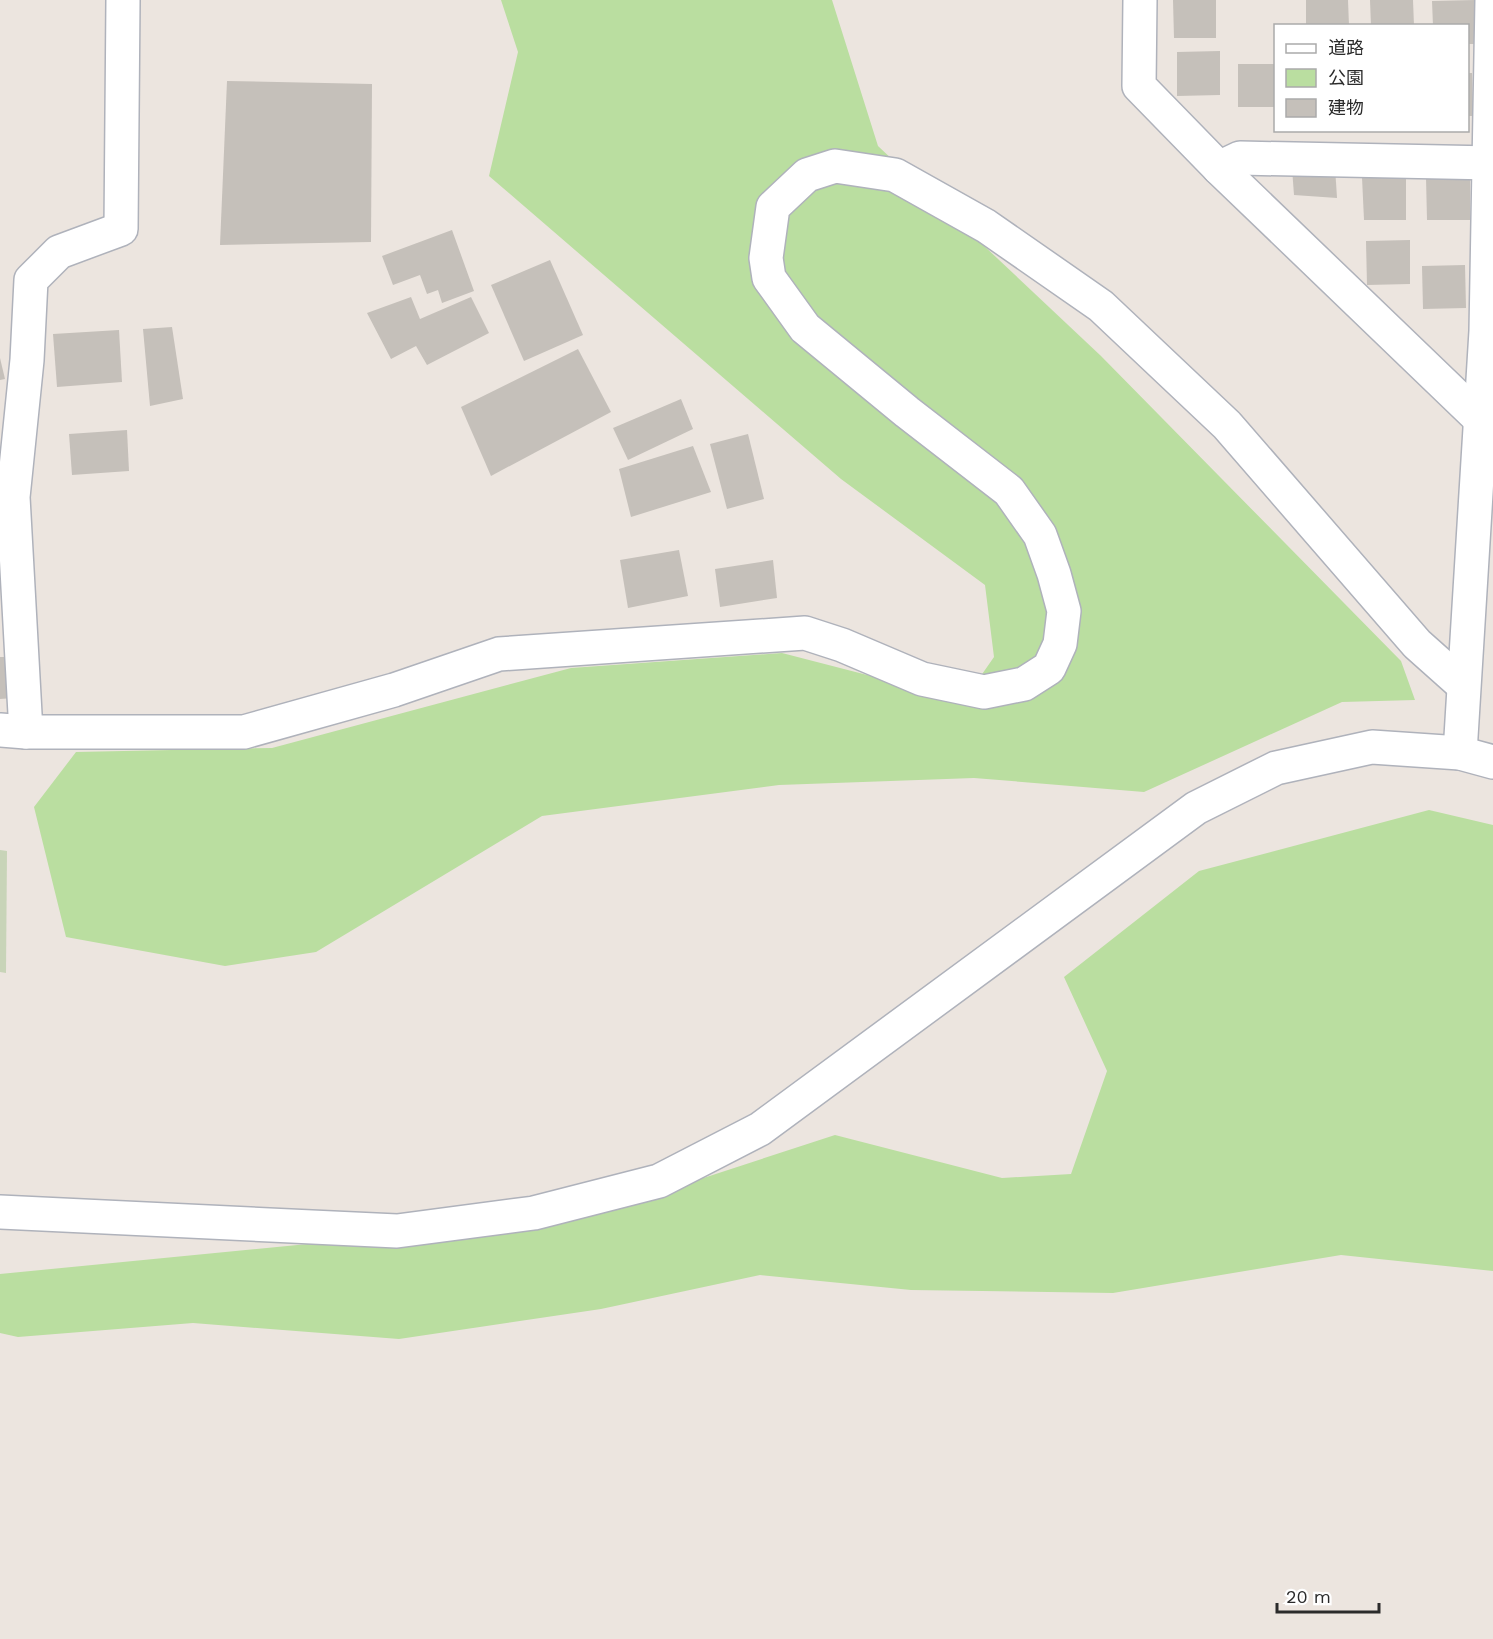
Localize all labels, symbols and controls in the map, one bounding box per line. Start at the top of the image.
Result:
legend [1274,24,1469,132]
text: 道路 [1328,37,1364,58]
text: 公園 [1328,67,1364,88]
text: 建物 [1328,97,1364,118]
scale bar [1277,1576,1379,1614]
text: 20 m [1286,1586,1331,1607]

